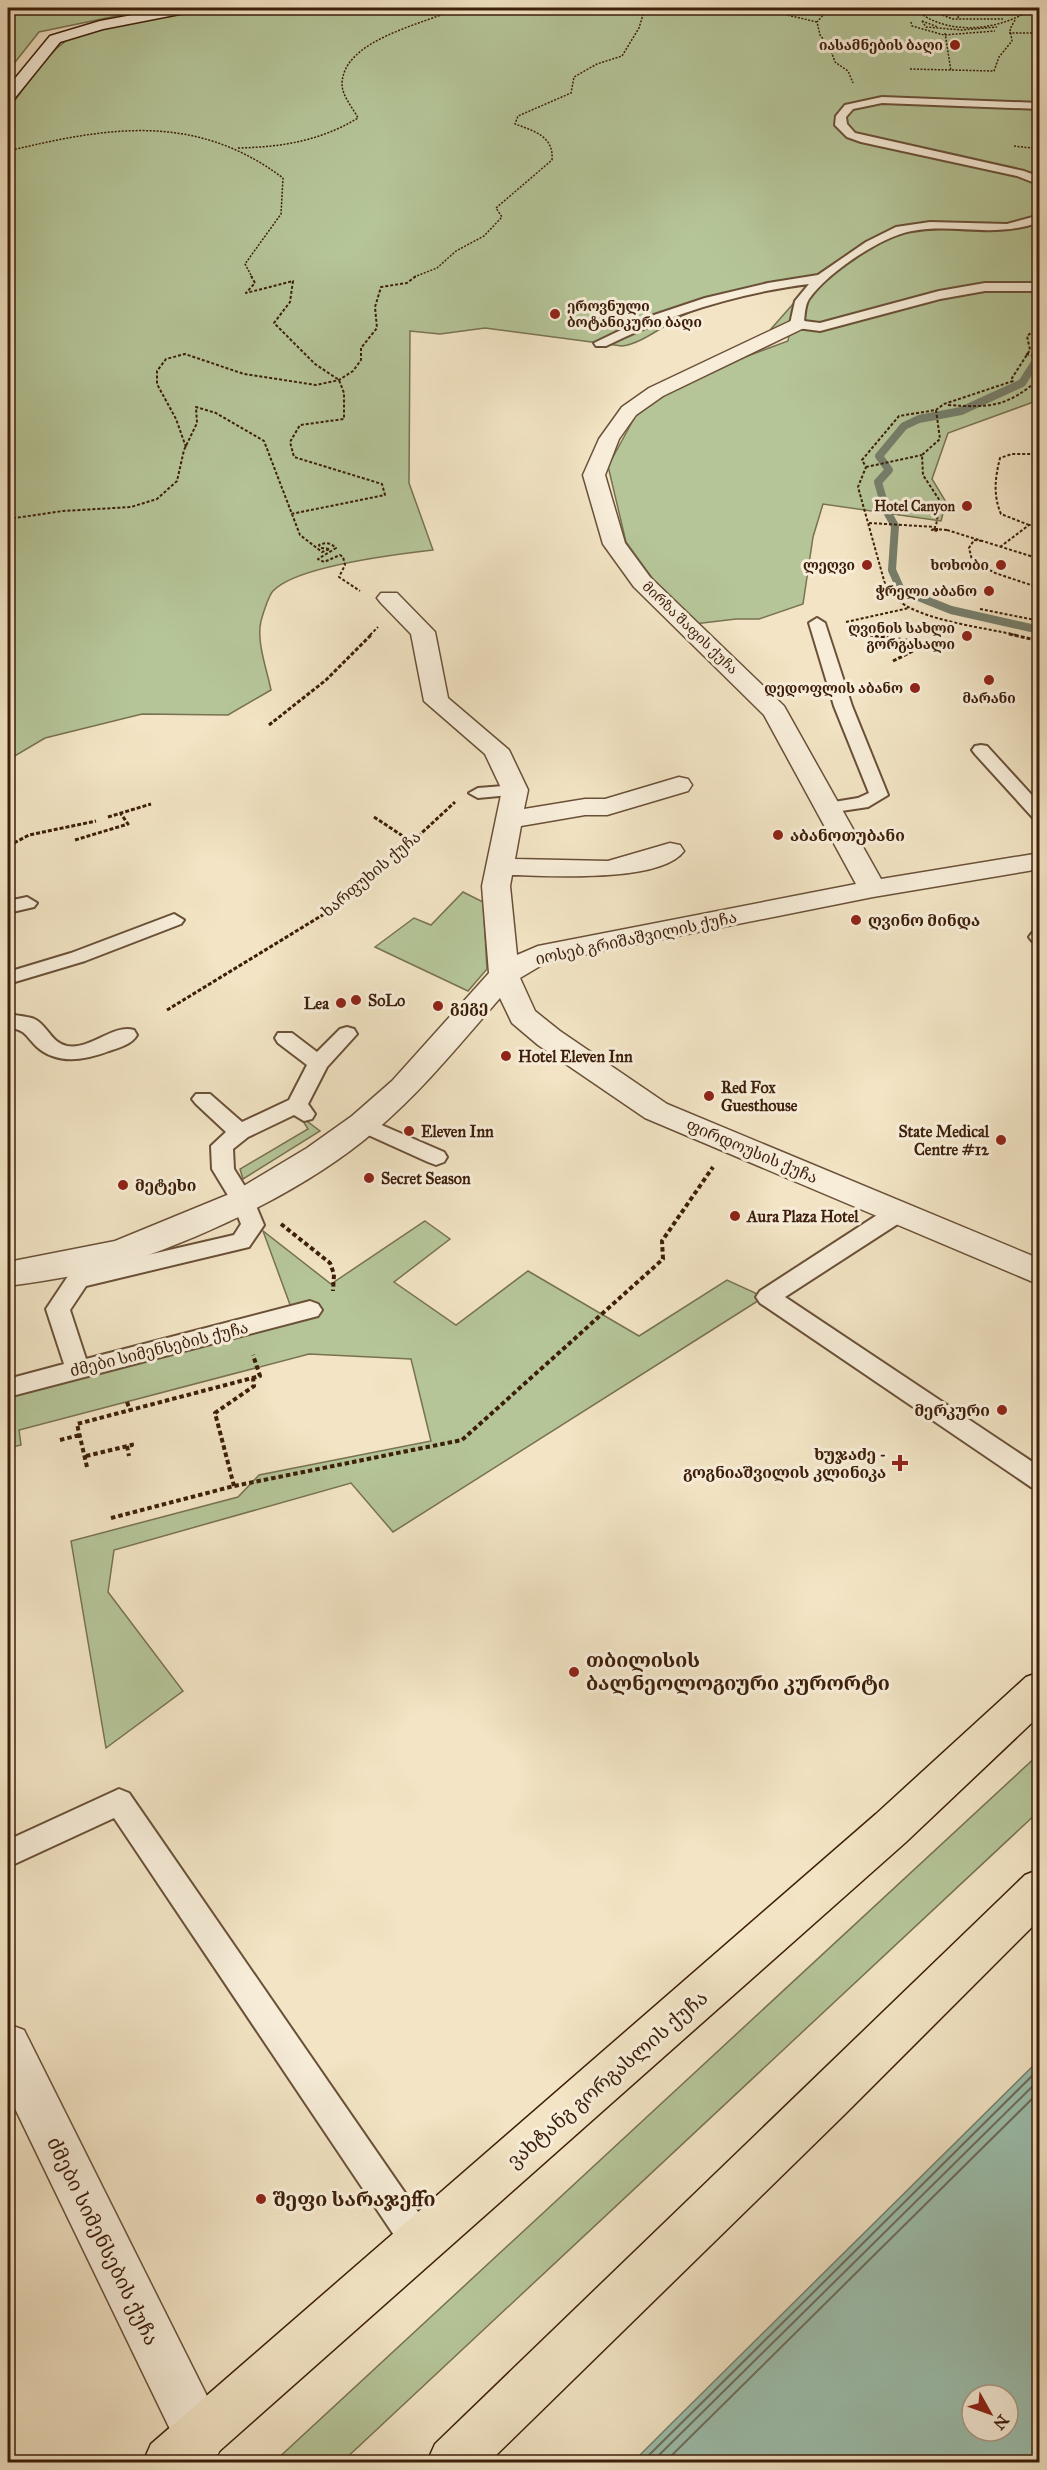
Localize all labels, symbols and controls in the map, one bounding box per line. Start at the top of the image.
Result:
place label: იასამნების ბაღი [819,37,943,54]
marker: იასამნების ბაღი [948,38,962,52]
place label: ეროვნული ბოტანიკური ბაღი [567,298,702,331]
marker: ეროვნული ბოტანიკური ბაღი [548,307,562,321]
place label: Hotel Canyon [874,498,955,516]
marker: Hotel Canyon [960,499,974,513]
place label: ლეღვი [803,557,855,574]
place label: ხოხობი [930,557,989,574]
marker: ლეღვი [860,558,874,572]
marker: ხოხობი [994,558,1008,572]
street label: მირზა შაფის ქუჩა [639,578,741,678]
place label: ჭრელი აბანო [875,583,977,600]
marker: ჭრელი აბანო [982,584,996,598]
place label: ღვინის სახლი გორგასალი [848,620,955,653]
marker: ღვინის სახლი გორგასალი [960,629,974,643]
marker: მარანი [982,673,996,687]
place label: დედოფლის აბანო [764,680,903,697]
marker: დედოფლის აბანო [908,681,922,695]
place label: მარანი [962,690,1016,707]
place label: აბანოთუბანი [790,826,905,845]
street label: ხარფუხის ქუჩა [318,827,424,921]
marker: აბანოთუბანი [771,828,785,842]
street label: იოსებ გრიშაშვილის ქუჩა [534,907,738,969]
place label: ღვინო მინდა [868,911,980,930]
marker: ღვინო მინდა [849,913,863,927]
place label: SoLo [368,991,405,1010]
marker: SoLo [349,993,363,1007]
place label: Lea [304,994,330,1013]
marker: Lea [334,996,348,1010]
place label: გეგე [450,997,488,1016]
marker: გეგე [431,999,445,1013]
place label: Hotel Eleven Inn [518,1047,633,1066]
marker: Hotel Eleven Inn [499,1049,513,1063]
place label: Red Fox Guesthouse [721,1078,798,1115]
marker: Red Fox Guesthouse [702,1089,716,1103]
street label: ფირდოუსის ქუჩა [684,1115,820,1187]
place label: Eleven Inn [421,1122,494,1141]
place label: State Medical Centre #12 [898,1122,990,1159]
marker: Eleven Inn [402,1124,416,1138]
marker: State Medical Centre #12 [994,1133,1008,1147]
place label: Secret Season [381,1169,471,1188]
marker: Secret Season [362,1171,376,1185]
place label: მეტეხი [135,1176,196,1195]
marker: მეტეხი [116,1178,130,1192]
place label: Aura Plaza Hotel [746,1207,859,1226]
marker: Aura Plaza Hotel [728,1209,742,1223]
street label: ძმები სიმენსების ქუჩა [68,1318,250,1380]
place label: მერკური [914,1401,990,1420]
marker: მერკური [995,1403,1009,1417]
place label: ხუჯაძე - გოგნიაშვილის კლინიკა [683,1445,886,1482]
marker: ხუჯაძე - გოგნიაშვილის კლინიკა [891,1454,909,1472]
place label: თბილისის ბალნეოლოგიური კურორტი [586,1648,890,1695]
marker: თბილისის ბალნეოლოგიური კურორტი [567,1665,581,1679]
street label: ვახტანგ გორგასლის ქუჩა [502,1985,712,2173]
street label: ძმები სიმენსების ქუჩა [42,2133,164,2349]
place label: შეფი სარაჯეffი [272,2187,435,2211]
marker: შეფი სარაჯეffი [254,2192,268,2206]
north arrow [960,2383,1020,2443]
text: N [989,2411,1013,2434]

